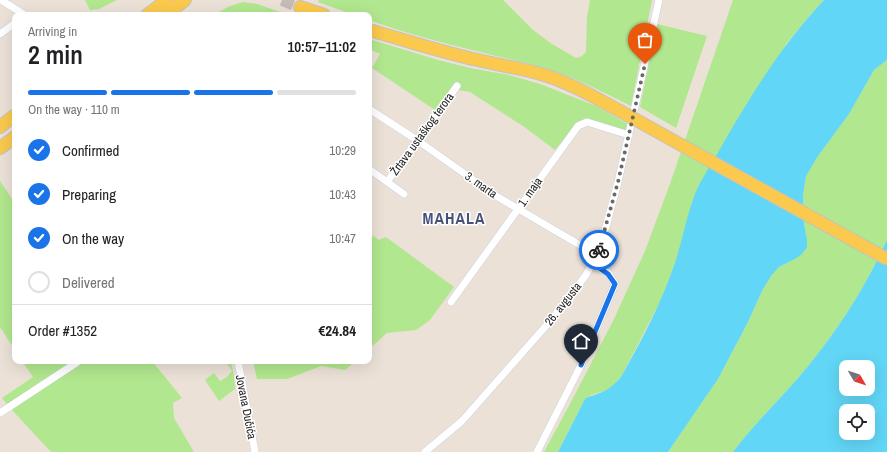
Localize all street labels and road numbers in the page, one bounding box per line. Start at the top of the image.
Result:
street label: Žrtava ustaškog terora [387,89,458,179]
street label: 3. marta [462,168,501,202]
street label: 1. maja [514,174,546,210]
street label: 26. avgusta [541,279,585,329]
street label: Jovana Dučića [232,374,260,441]

